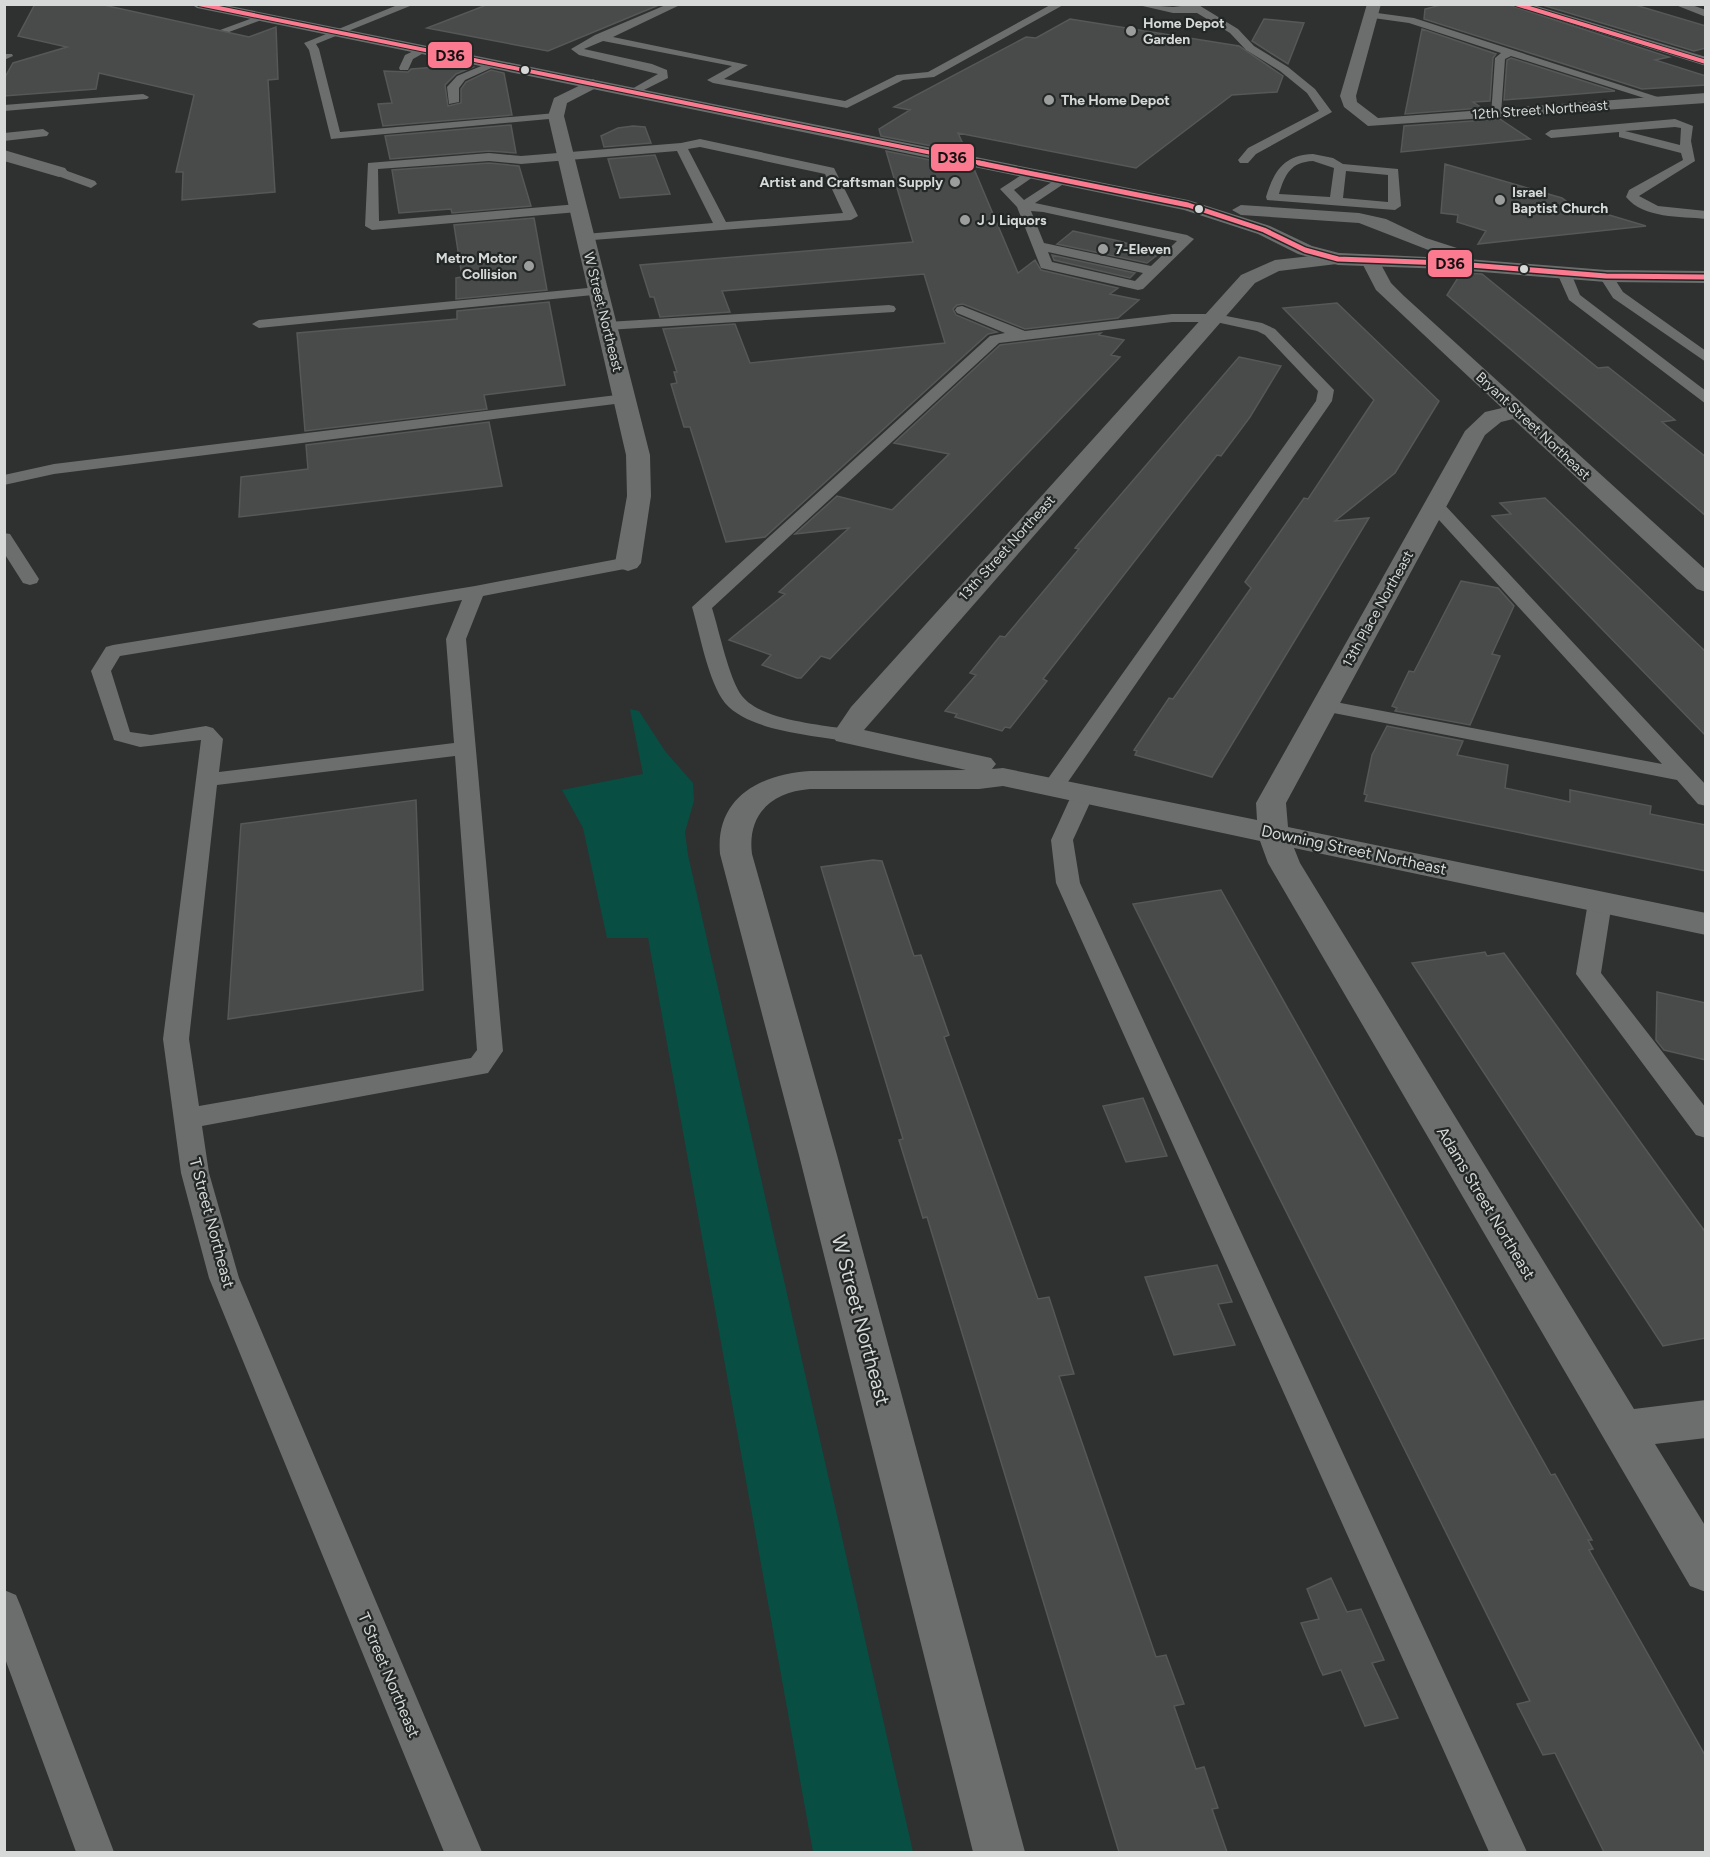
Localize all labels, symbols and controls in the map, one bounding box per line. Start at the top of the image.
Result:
place label: Home Depot Garden [1143,15,1225,48]
marker: Home Depot Garden [1124,24,1138,38]
line badge: D36 [427,41,473,69]
text: D36 [435,46,465,65]
unlabelled marker [519,64,531,76]
place label: The Home Depot [1061,92,1170,109]
marker: The Home Depot [1042,93,1056,107]
street label: 12th Street Northeast [1471,97,1609,123]
line badge: D36 [930,143,975,172]
text: D36 [937,148,967,167]
place label: Artist and Craftsman Supply [760,174,944,191]
marker: Artist and Craftsman Supply [948,175,962,189]
place label: Israel Baptist Church [1512,184,1608,217]
marker: Israel Baptist Church [1493,193,1507,207]
unlabelled marker [1193,203,1205,215]
place label: J J Liquors [977,212,1047,229]
marker: J J Liquors [958,213,972,227]
place label: 7-Eleven [1115,241,1171,258]
marker: 7-Eleven [1096,242,1110,256]
line badge: D36 [1427,249,1473,278]
place label: Metro Motor Collision [436,250,518,283]
street label: W Street Northeast [580,250,626,374]
text: D36 [1435,254,1465,273]
marker: Metro Motor Collision [522,259,536,273]
unlabelled marker [1518,263,1530,275]
street label: Bryant Street Northeast [1472,369,1594,483]
street label: 13th Street Northeast [955,492,1059,604]
street label: 13th Place Northeast [1339,548,1417,670]
street label: Downing Street Northeast [1260,821,1448,879]
street label: Adams Street Northeast [1433,1123,1539,1283]
street label: T Street Northeast [185,1156,239,1290]
street label: W Street Northeast [827,1232,895,1408]
street label: T Street Northeast [354,1610,424,1740]

